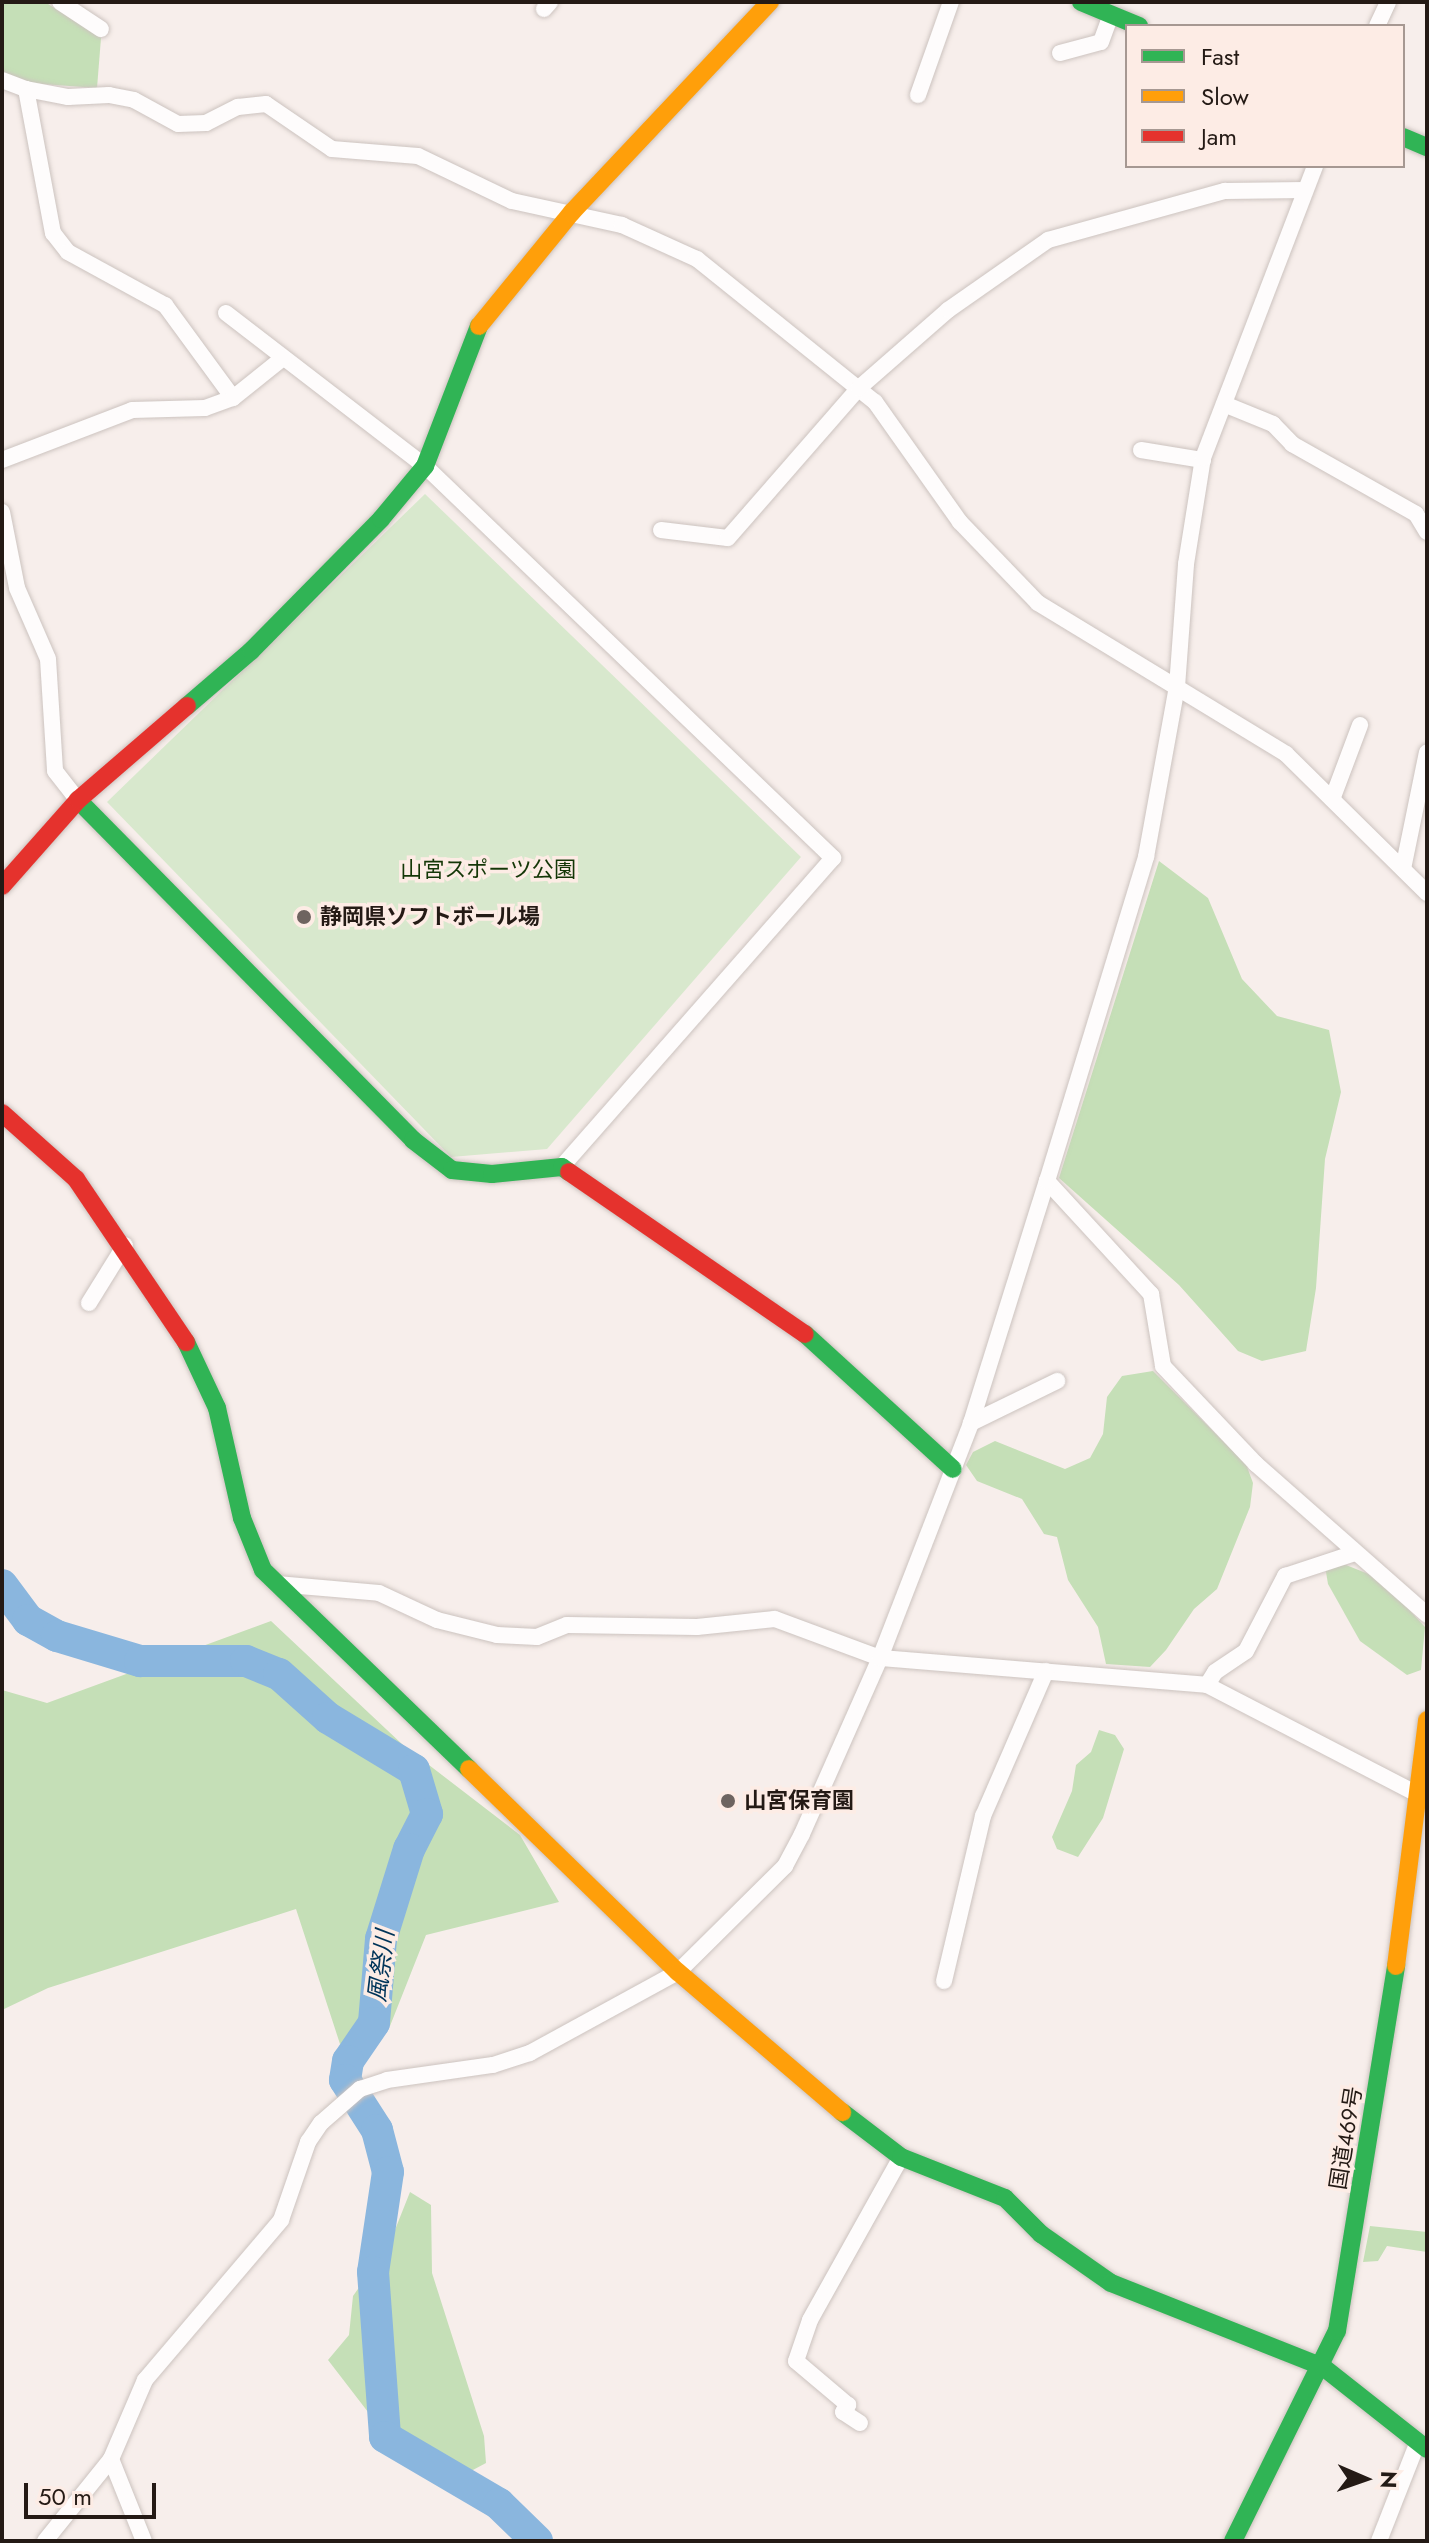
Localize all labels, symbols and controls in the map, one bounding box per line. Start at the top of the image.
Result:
legend [1125,24,1405,168]
text: Fast [1201,39,1239,74]
text: Slow [1201,79,1249,114]
text: Jam [1201,119,1237,154]
park label: 山宮スポーツ公園 [400,857,576,883]
place label: 静岡県ソフトボール場 [320,904,540,930]
marker: 静岡県ソフトボール場 [295,908,313,926]
place label: 山宮保育園 [744,1788,854,1814]
marker: 山宮保育園 [719,1792,737,1810]
water label: 風祭川 [362,1929,400,2003]
street label: 国道469号 [1325,2084,1367,2192]
north arrow [1325,2439,1405,2519]
scale bar [28,2467,160,2517]
text: N [1373,2471,1405,2489]
text: 50 m [38,2479,92,2514]

